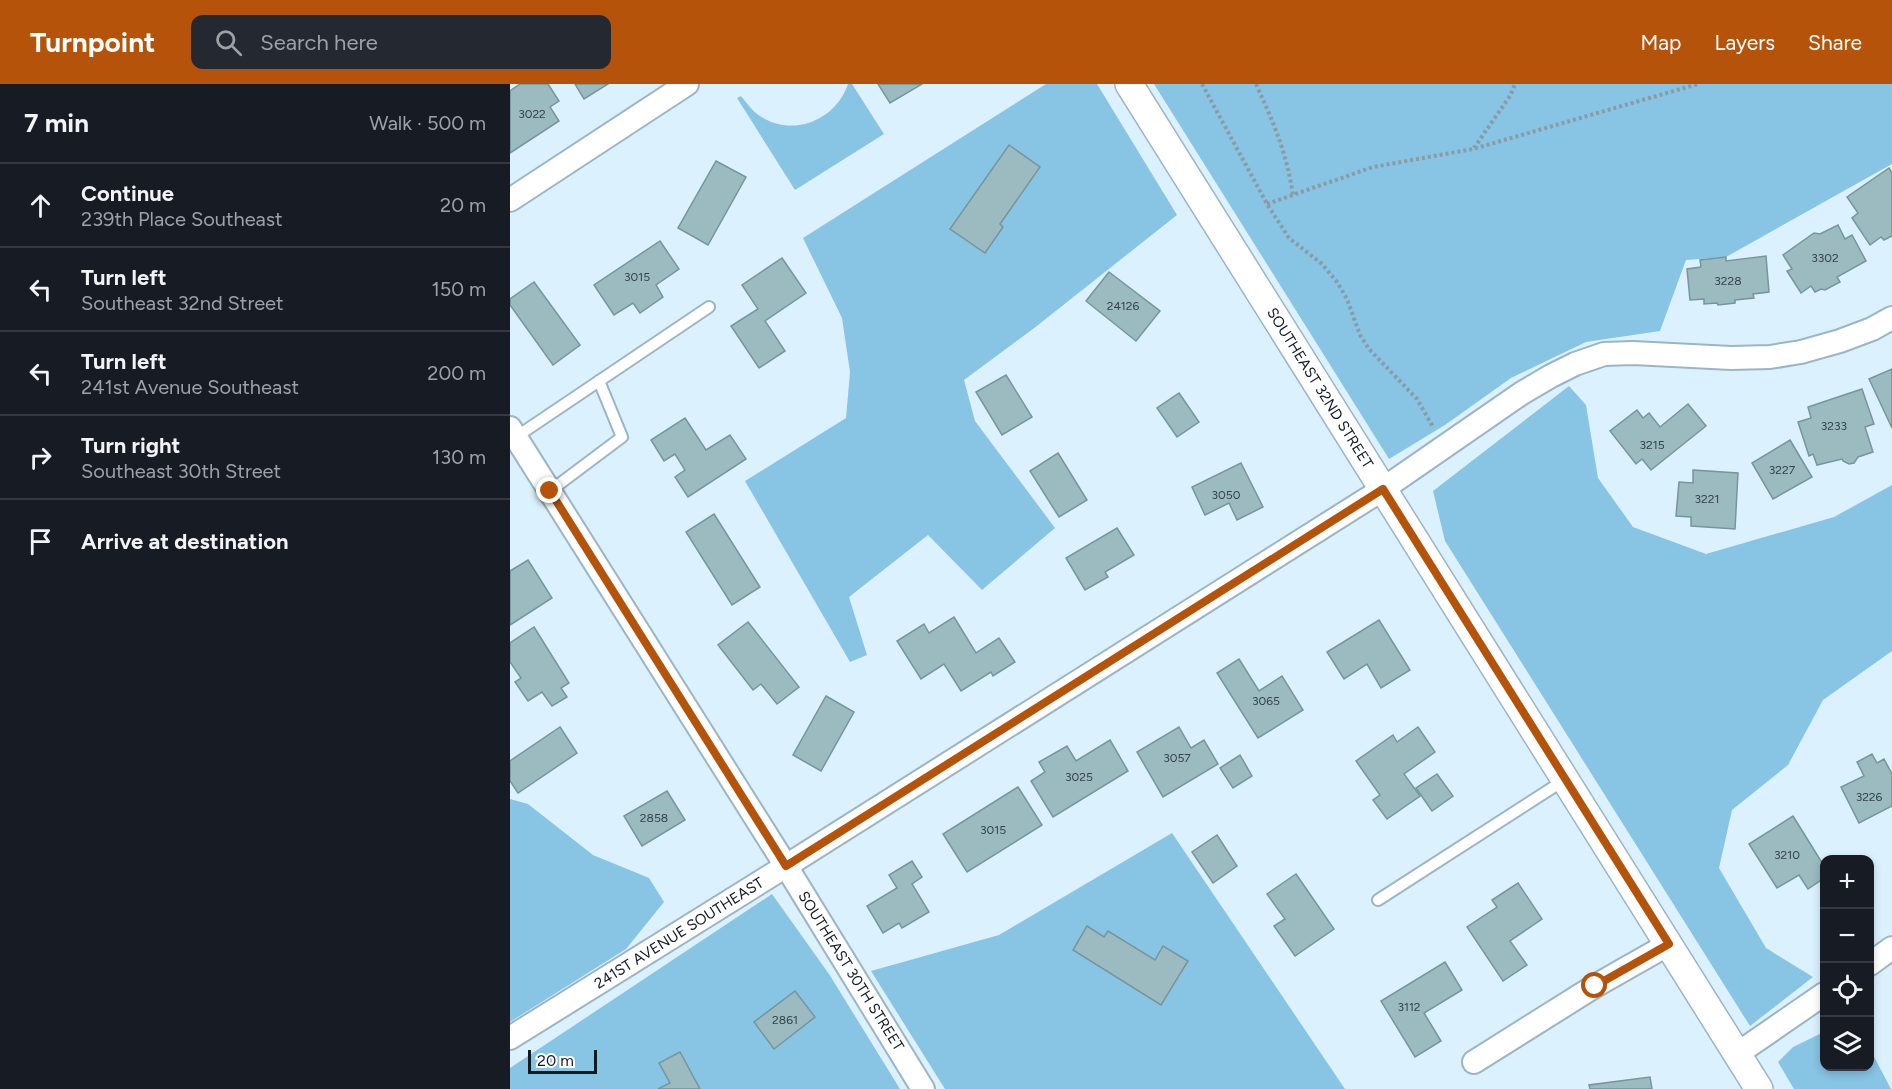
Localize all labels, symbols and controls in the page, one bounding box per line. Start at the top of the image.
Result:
search box [191,15,611,69]
text: Turnpoint [30,25,155,59]
icon: search [212,26,245,59]
text: Search here [260,29,378,56]
text: Map [1641,30,1681,55]
text: Layers [1714,30,1775,55]
text: Share [1808,30,1862,55]
text: 7 min [24,107,89,139]
house number: 3022 [518,107,546,121]
text: Walk · 500 m [369,111,486,135]
text: Continue [81,180,174,207]
icon: ahead [24,189,57,222]
text: 20 m [440,193,486,217]
text: 239th Place Southeast [81,207,283,231]
house number: 3302 [1811,251,1839,265]
text: Turn left [81,264,167,291]
house number: 3015 [624,270,650,284]
icon: left [24,273,57,306]
house number: 3228 [1714,274,1742,288]
text: 150 m [431,277,486,301]
text: Southeast 32nd Street [81,291,284,315]
house number: 24126 [1107,299,1140,313]
street label: SOUTHEAST 32ND STREET [1263,304,1377,472]
text: Turn left [81,348,167,375]
icon: left [24,357,57,390]
text: 200 m [427,361,486,385]
text: 241st Avenue Southeast [81,375,299,399]
house number: 3233 [1821,419,1847,433]
text: Turn right [81,432,180,459]
house number: 3215 [1639,438,1665,452]
icon: right [24,441,57,474]
text: 130 m [432,445,486,469]
text: Southeast 30th Street [81,459,281,483]
house number: 3227 [1769,463,1796,477]
route end [536,477,562,503]
house number: 3050 [1212,488,1241,502]
house number: 3221 [1695,492,1719,506]
icon: arrive [24,525,57,558]
text: Arrive at destination [81,528,289,555]
house number: 3065 [1252,694,1280,708]
house number: 3057 [1163,751,1191,765]
house number: 3025 [1065,770,1093,784]
house number: 3226 [1856,790,1883,804]
house number: 2858 [640,811,668,825]
house number: 3015 [980,823,1006,837]
house number: 3210 [1774,848,1800,862]
map controls [1820,855,1874,1071]
button: + [1820,855,1874,909]
street label: 241ST AVENUE SOUTHEAST [591,873,768,993]
street label: SOUTHEAST 30TH STREET [794,888,908,1055]
button: − [1820,909,1874,963]
button: locate [1820,963,1874,1017]
route start [1581,972,1607,998]
house number: 3112 [1397,1000,1421,1014]
house number: 2861 [772,1013,798,1027]
button: layers [1820,1017,1874,1071]
scale bar [528,1047,597,1074]
text: 20 m [537,1051,574,1070]

